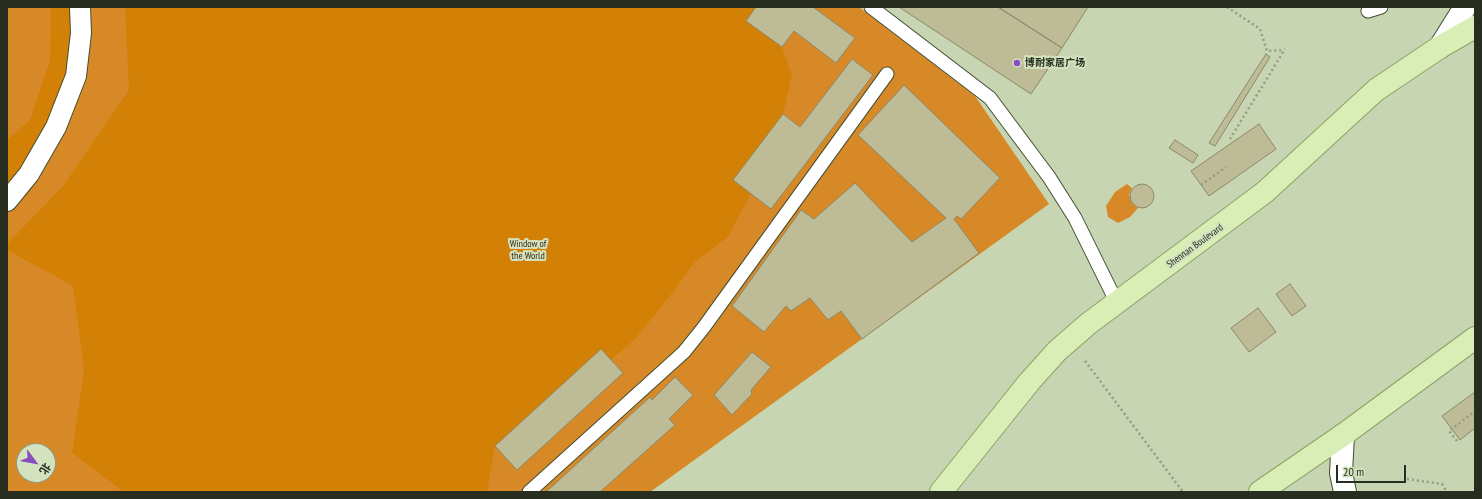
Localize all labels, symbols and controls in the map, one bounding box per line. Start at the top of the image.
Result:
place label: 博耐家居广场 [1025,57,1085,69]
marker: 博耐家居广场 [1012,58,1022,68]
street label: Shennan Boulevard [1164,222,1226,270]
park label: Window of the World [510,238,546,262]
north arrow [16,443,56,483]
scale bar [1338,457,1408,483]
text: 北 [36,460,54,477]
text: 20 m [1343,464,1364,479]

